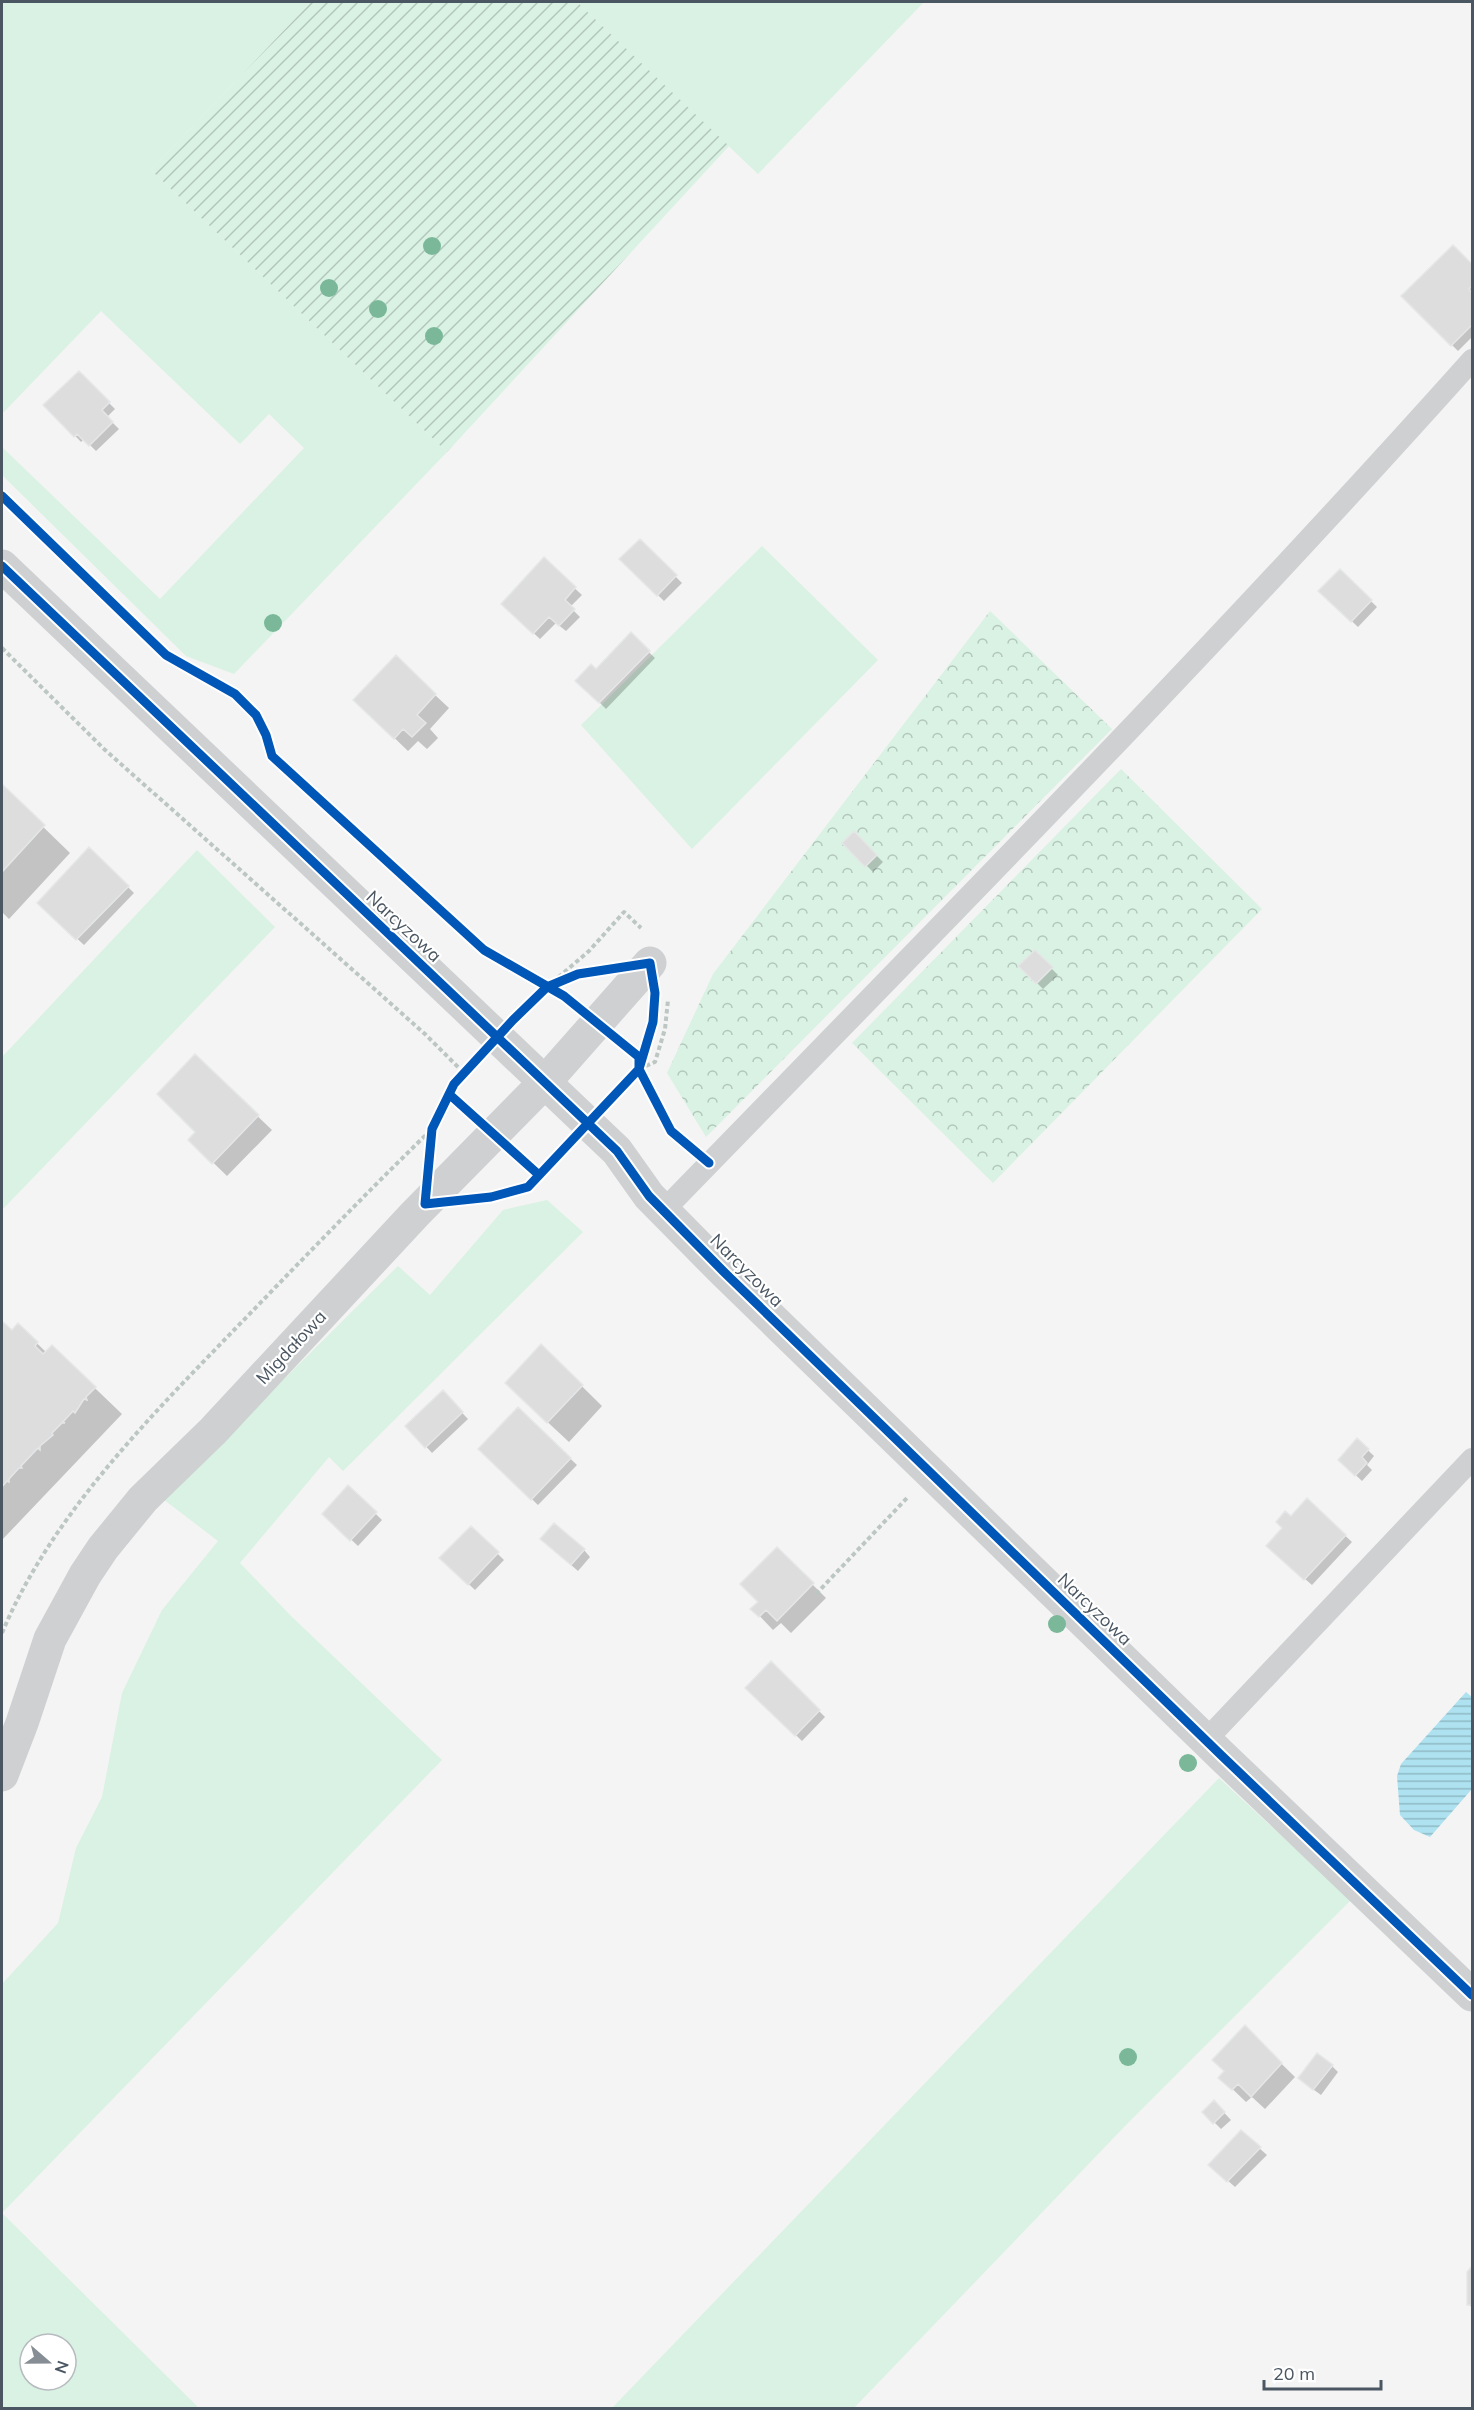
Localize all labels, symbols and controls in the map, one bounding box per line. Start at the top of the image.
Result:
street label: Narcyzowa [362,885,446,967]
street label: Narcyzowa [705,1228,789,1312]
street label: Migdałowa [251,1305,331,1389]
street label: Narcyzowa [1053,1568,1137,1650]
north arrow [18,2332,78,2392]
scale bar [1264,2353,1381,2391]
text: N [51,2358,74,2376]
text: 20 m [1273,2362,1315,2385]

